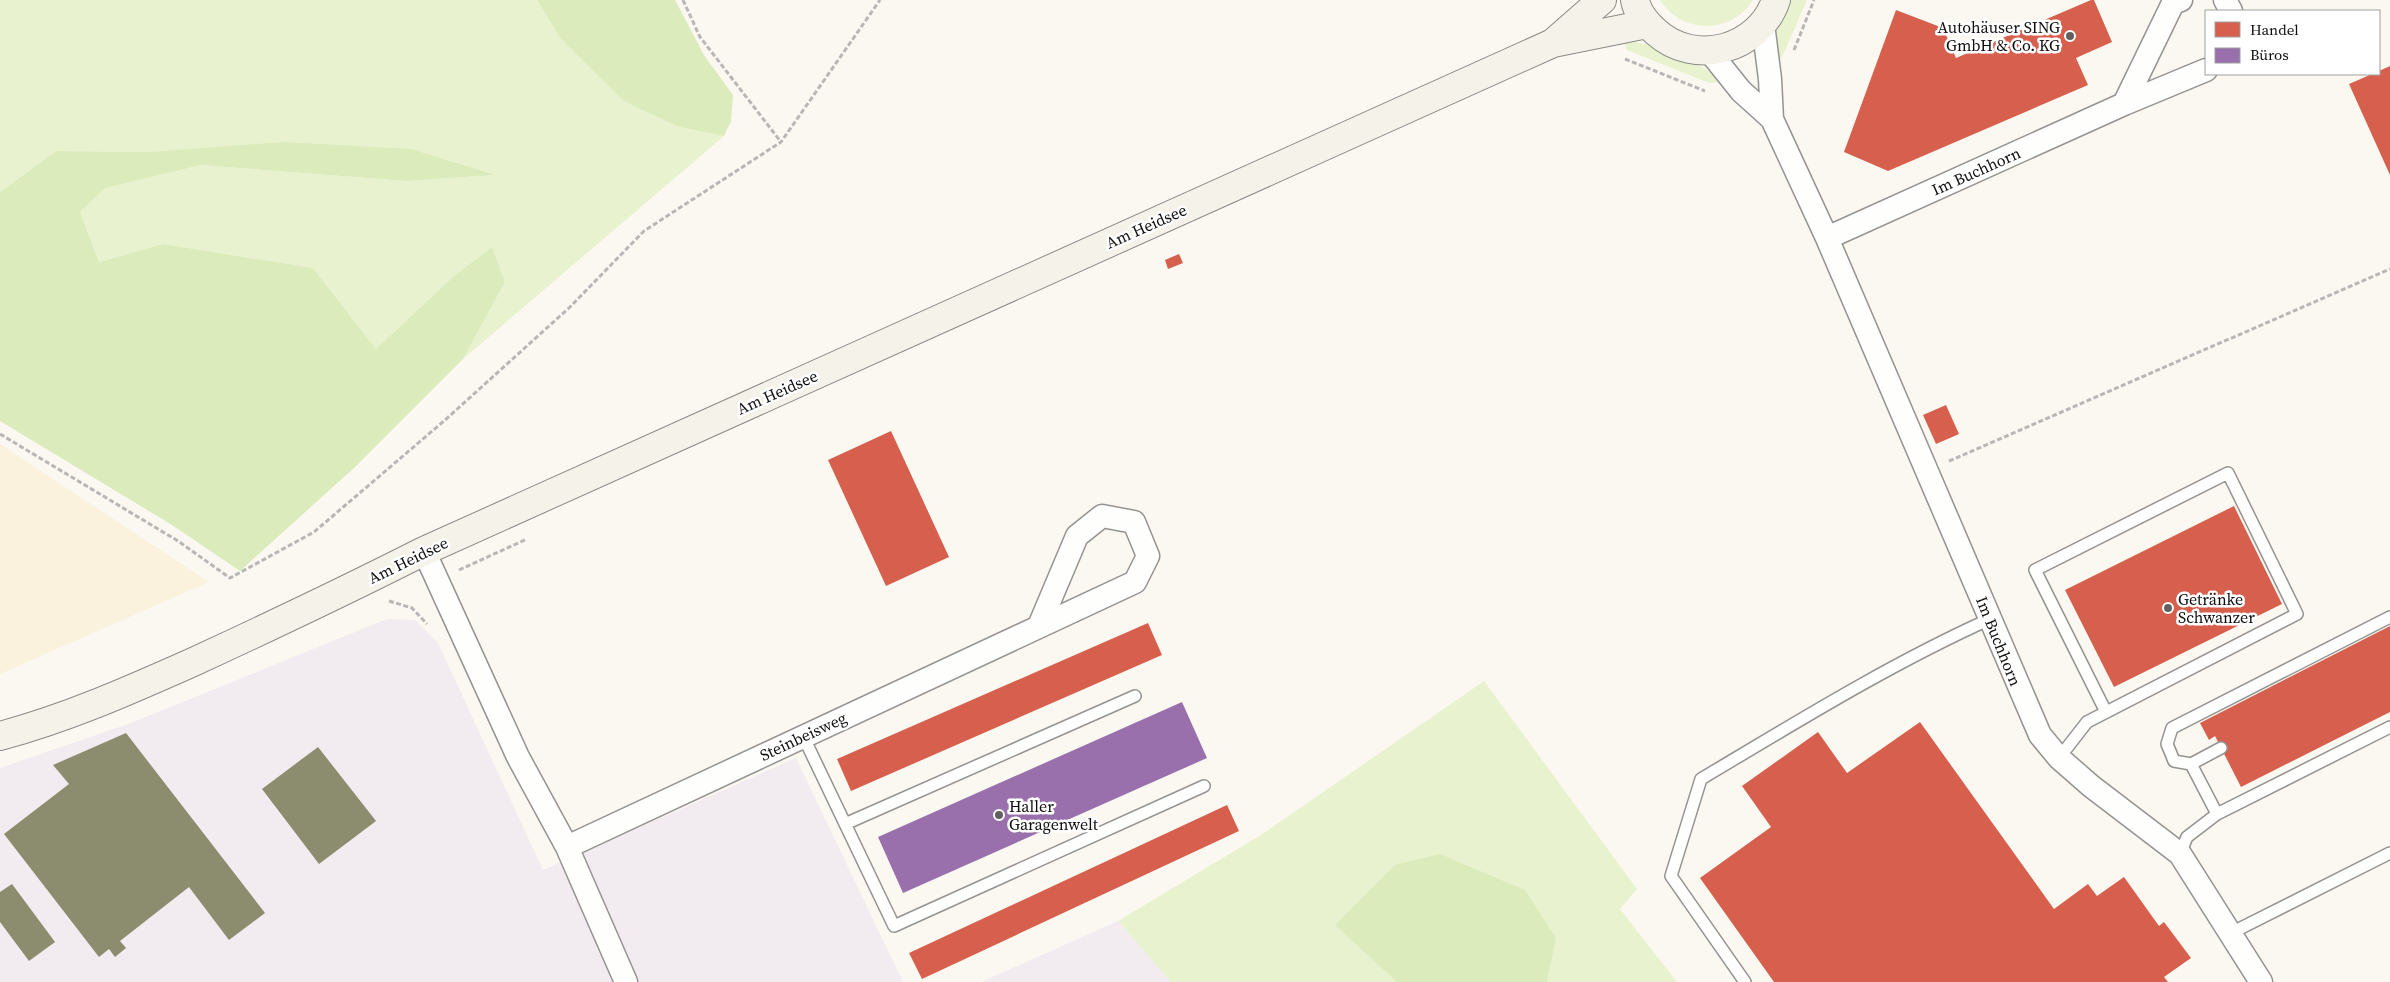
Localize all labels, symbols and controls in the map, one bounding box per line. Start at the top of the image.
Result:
legend [2205,10,2380,75]
place label: Autohäuser SING GmbH & Co. KG [1938,16,2060,56]
text: Handel [2250,19,2299,40]
marker: Autohäuser SING GmbH & Co. KG [2064,30,2076,42]
text: Büros [2250,44,2289,65]
street label: Im Buchhorn [1928,141,2024,200]
street label: Am Heidsee [1102,198,1190,254]
street label: Am Heidsee [733,364,821,420]
street label: Am Heidsee [364,531,452,589]
place label: Getränke Schwanzer [2178,588,2255,628]
street label: Im Buchhorn [1971,593,2027,689]
marker: Getränke Schwanzer [2162,602,2174,614]
street label: Steinbeisweg [756,706,850,766]
place label: Haller Garagenwelt [1009,795,1099,835]
marker: Haller Garagenwelt [993,809,1005,821]

